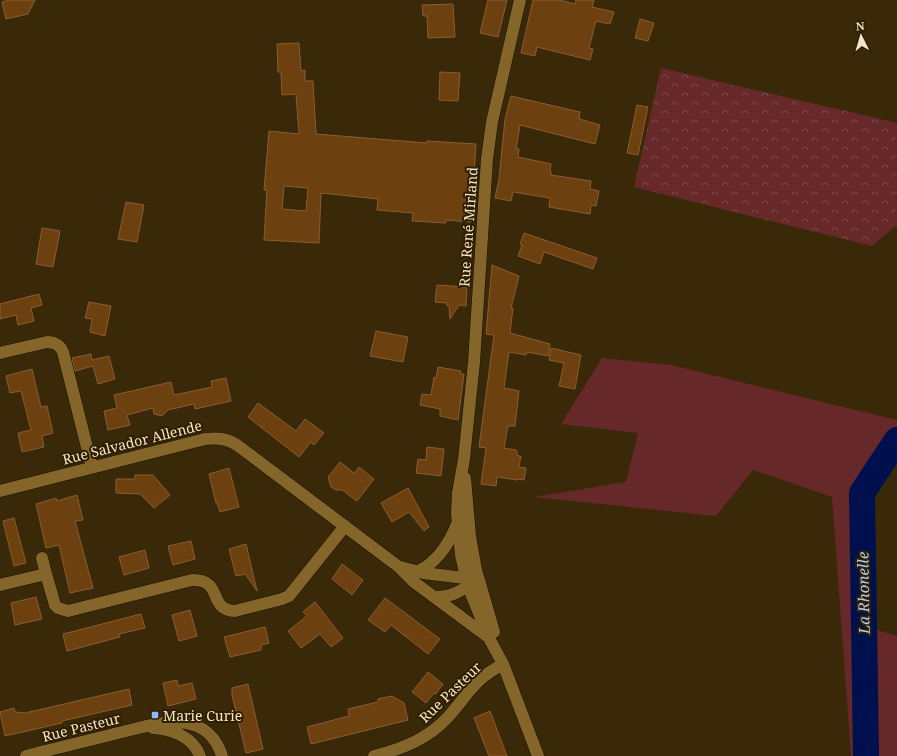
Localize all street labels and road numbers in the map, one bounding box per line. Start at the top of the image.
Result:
street label: Rue René Mirland [454,166,482,288]
street label: Rue Salvador Allende [60,415,204,469]
street label: Rue Pasteur [415,657,486,727]
street label: Rue Pasteur [40,708,122,746]

